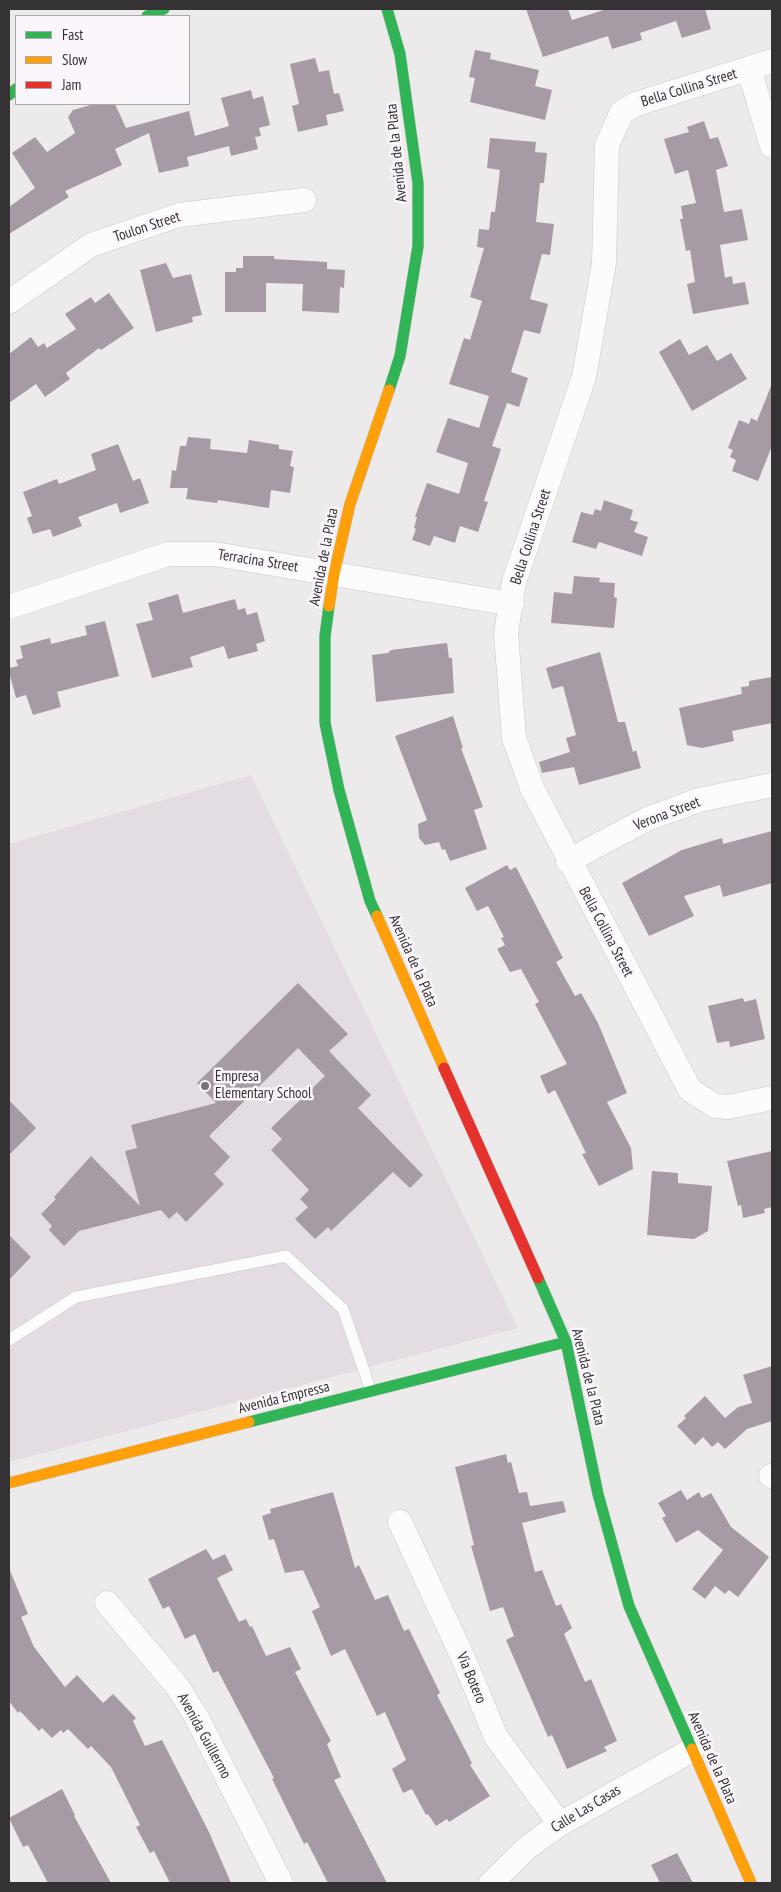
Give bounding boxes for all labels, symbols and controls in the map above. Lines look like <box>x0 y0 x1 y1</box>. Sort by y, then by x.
legend <box>15 15 190 105</box>
text: Fast <box>62 25 83 44</box>
text: Slow <box>62 50 87 69</box>
street label: Bella Collina Street <box>639 65 739 111</box>
text: Jam <box>62 75 81 94</box>
street label: Avenida de la Plata <box>383 103 411 203</box>
street label: Toulon Street <box>111 208 183 246</box>
street label: Bella Collina Street <box>507 487 555 587</box>
street label: Avenida de la Plata <box>306 507 342 607</box>
street label: Terracina Street <box>217 546 299 576</box>
street label: Verona Street <box>631 793 703 835</box>
street label: Bella Collina Street <box>575 884 637 980</box>
street label: Avenida de la Plata <box>385 912 441 1010</box>
place label: Empresa Elementary School <box>215 1068 312 1103</box>
marker: Empresa Elementary School <box>199 1080 211 1092</box>
street label: Avenida de la Plata <box>567 1327 609 1427</box>
street label: Avenida Empressa <box>237 1378 331 1418</box>
street label: Via Botero <box>452 1650 490 1706</box>
street label: Avenida Guillermo <box>173 1690 235 1782</box>
street label: Avenida de la Plata <box>684 1709 740 1807</box>
street label: Calle Las Casas <box>548 1781 624 1837</box>

